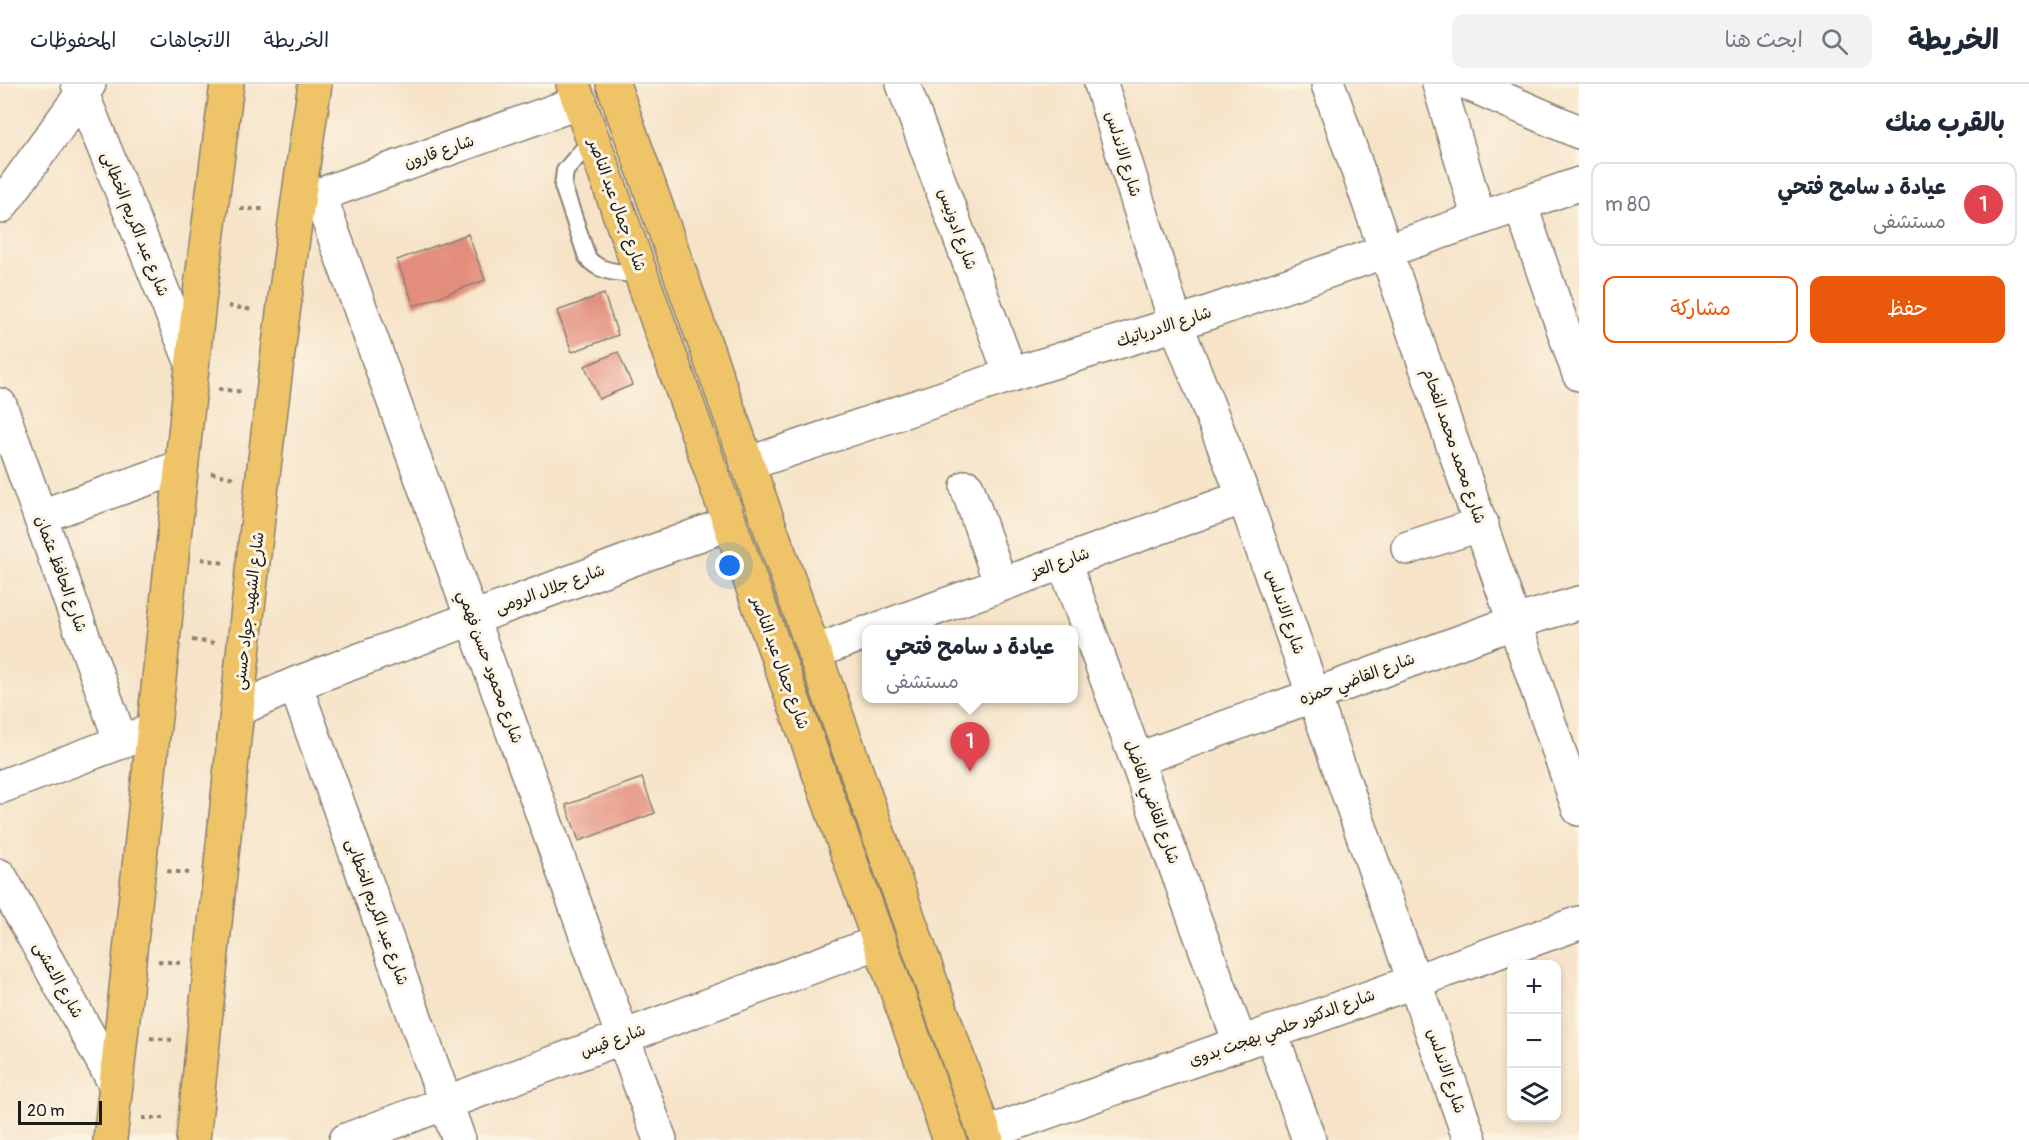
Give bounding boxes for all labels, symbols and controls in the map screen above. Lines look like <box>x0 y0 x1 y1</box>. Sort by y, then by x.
search box <box>1452 14 1872 68</box>
text: الخريطة <box>1908 23 1999 58</box>
icon: search <box>1818 25 1851 58</box>
text: ابحث هنا <box>1725 26 1803 54</box>
text: المحفوظات <box>30 27 116 54</box>
text: الاتجاهات <box>149 27 231 54</box>
text: الخريطة <box>264 27 329 54</box>
text: بالقرب منك <box>1885 107 2005 139</box>
street label: شارع الاندلس <box>1100 109 1145 200</box>
street label: شارع قارون <box>401 131 477 174</box>
street label: شارع جمال عبد الناصر <box>582 134 650 275</box>
street label: شارع عبد الكريم الخطابى <box>95 149 173 300</box>
text: عيادة د سامح فتحي <box>1777 173 1946 201</box>
street label: شارع ادونيس <box>932 186 981 273</box>
text: 80 m <box>1605 192 1651 217</box>
text: 1 <box>1980 192 1987 217</box>
text: مستشفى <box>1873 209 1946 234</box>
button: مشاركة <box>1603 276 1798 343</box>
button: حفظ <box>1810 276 2005 343</box>
street label: شارع الادرياتيك <box>1114 302 1214 353</box>
street label: شارع محمد محمد الفحام <box>1416 366 1490 527</box>
street label: شارع الحافظ عثمان <box>30 513 91 635</box>
street label: شارع الشهيد جواد حسنى <box>229 531 270 691</box>
street label: شارع العز <box>1026 543 1093 585</box>
your location <box>715 551 744 580</box>
street label: شارع جلال الرومى <box>492 560 608 619</box>
street label: شارع الاندلس <box>1260 567 1309 657</box>
street label: شارع محمود حسن فهمي <box>449 588 527 748</box>
street label: شارع جمال عبد الناصر <box>745 592 813 733</box>
popup <box>862 625 1078 703</box>
text: عيادة د سامح فتحي <box>886 633 1054 661</box>
street label: شارع القاضي حمزه <box>1296 649 1419 713</box>
text: مستشفى <box>886 669 959 694</box>
pin: 1 <box>950 722 990 772</box>
street label: شارع القاضي الفاضل <box>1117 737 1184 868</box>
street label: شارع عبد الكريم الخطابى <box>339 836 413 989</box>
street label: شارع الاعشى <box>28 938 87 1022</box>
map controls <box>1507 960 1561 1122</box>
button: + <box>1507 960 1561 1014</box>
street label: شارع الدكتور حلمي بهجت بدوى <box>1186 985 1379 1075</box>
button: − <box>1507 1014 1561 1068</box>
street label: شارع قيس <box>578 1020 649 1063</box>
street label: شارع الاندلس <box>1421 1026 1470 1116</box>
button: layers <box>1507 1068 1561 1122</box>
scale bar <box>18 1098 102 1126</box>
text: 20 m <box>27 1101 65 1121</box>

